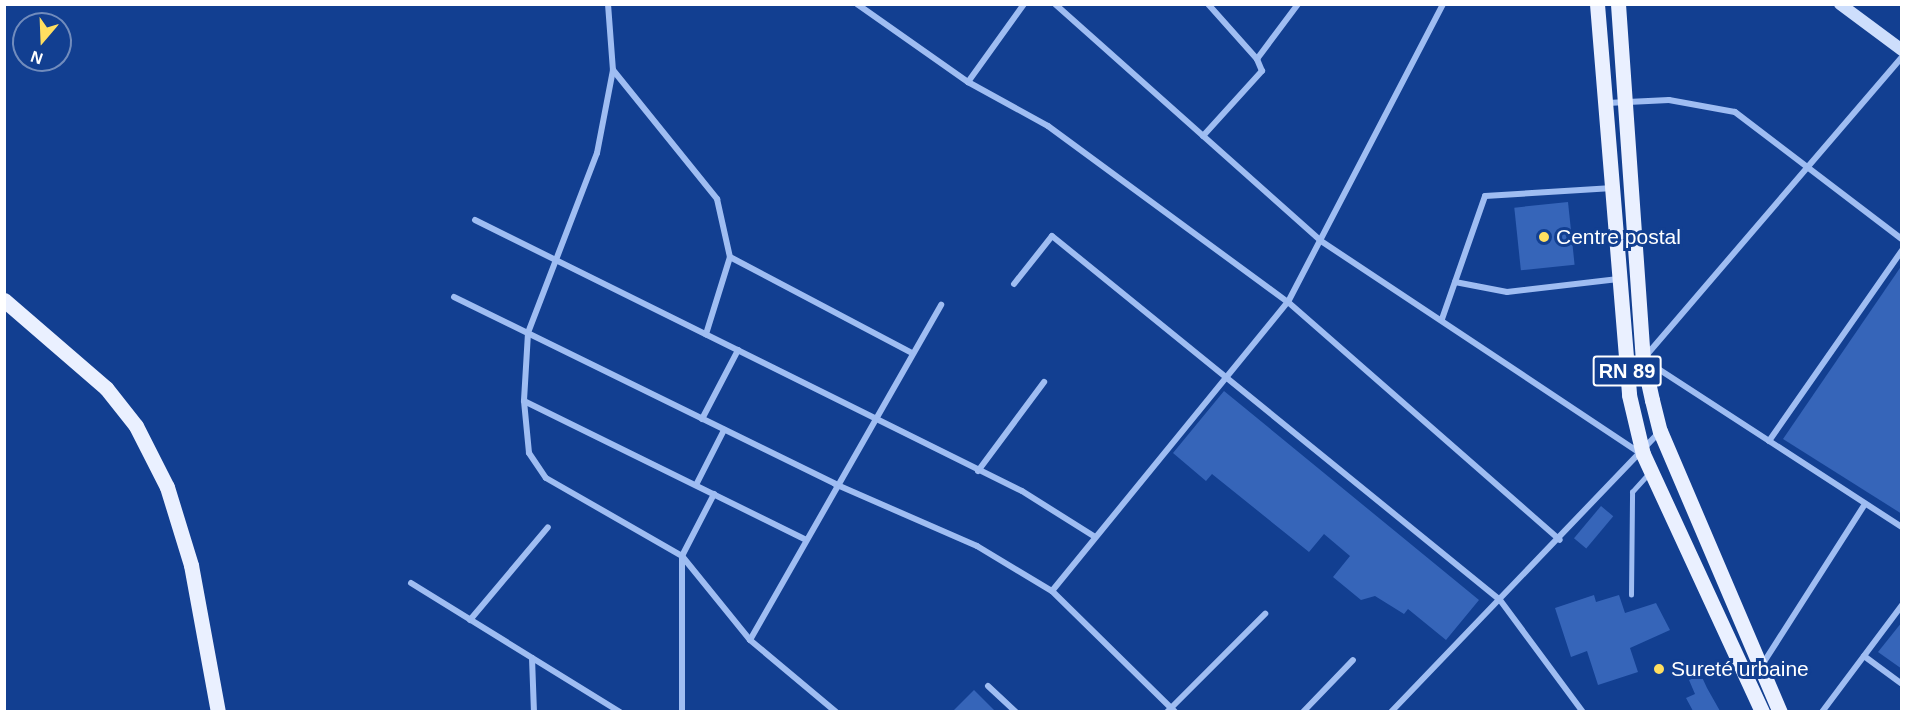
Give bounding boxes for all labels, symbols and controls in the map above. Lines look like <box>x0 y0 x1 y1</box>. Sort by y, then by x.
north arrow <box>12 12 72 72</box>
text: N <box>28 48 45 68</box>
place label: Centre postal <box>1556 224 1681 250</box>
marker: Centre postal <box>1537 230 1551 244</box>
road number: RN 89 <box>1592 354 1662 388</box>
place label: Sureté urbaine <box>1671 656 1809 682</box>
marker: Sureté urbaine <box>1652 662 1666 676</box>

